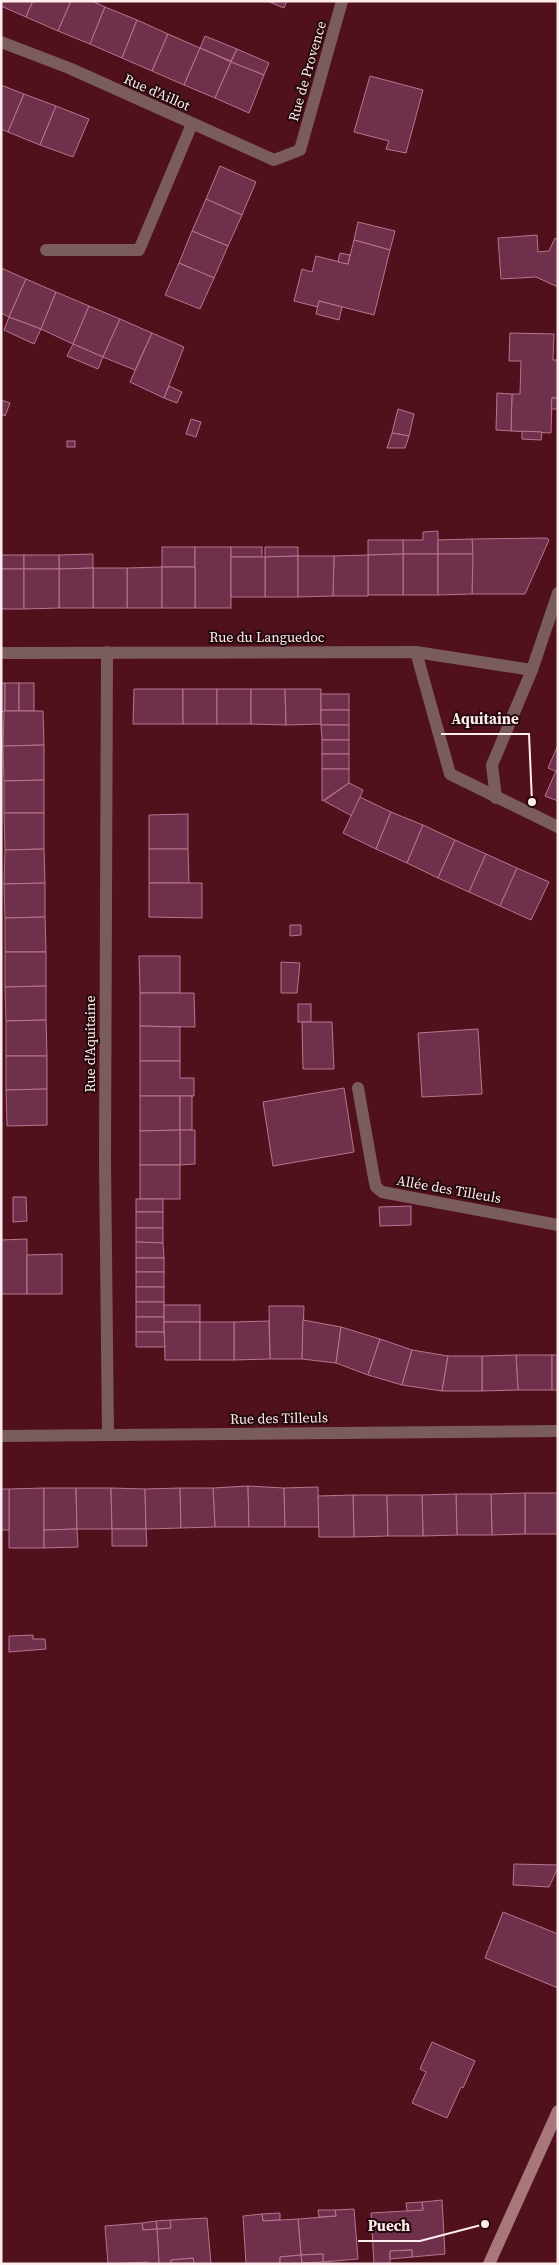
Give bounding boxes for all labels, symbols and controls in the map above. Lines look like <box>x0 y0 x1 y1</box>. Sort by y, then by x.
street label: Rue de Provence <box>283 18 331 124</box>
street label: Rue d'Aillot <box>121 69 194 116</box>
street label: Rue du Languedoc <box>209 627 325 647</box>
callout: Aquitaine <box>441 704 529 734</box>
text: Aquitaine <box>451 708 519 729</box>
street label: Rue d'Aquitaine <box>80 995 100 1093</box>
street label: Allée des Tilleuls <box>395 1170 503 1208</box>
street label: Rue des Tilleuls <box>230 1407 328 1429</box>
callout: Puech <box>358 2211 420 2241</box>
text: Puech <box>368 2215 410 2236</box>

